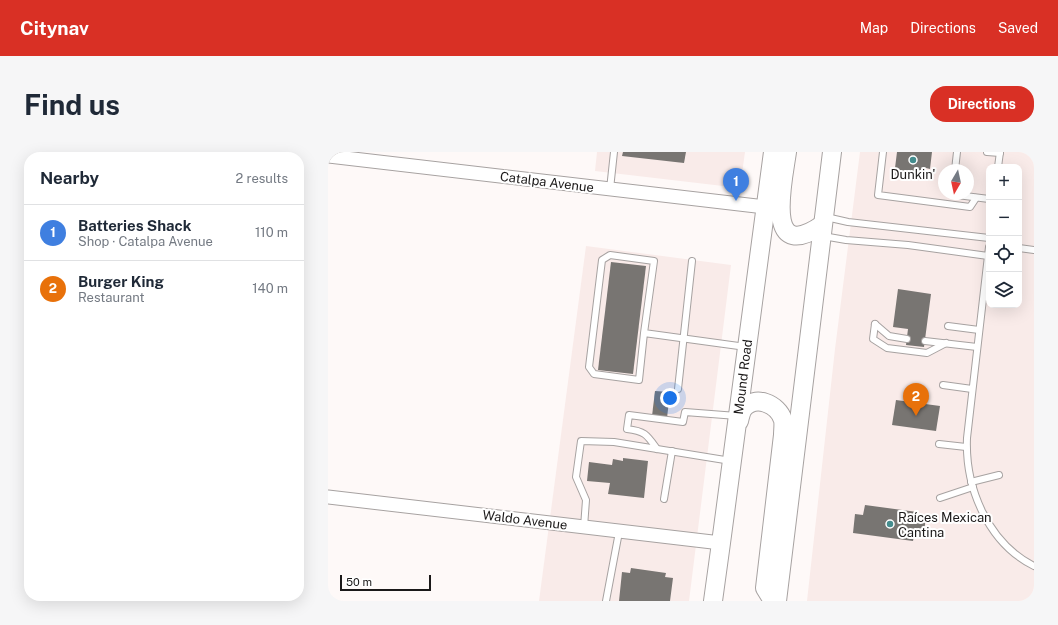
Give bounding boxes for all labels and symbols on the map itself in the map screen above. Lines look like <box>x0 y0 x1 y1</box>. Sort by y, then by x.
marker: Dunkin' <box>908 155 918 165</box>
north arrow <box>938 164 974 200</box>
place label: Dunkin' <box>891 167 935 182</box>
pin: 1 <box>723 168 749 201</box>
street label: Catalpa Avenue <box>499 169 595 195</box>
street label: Mound Road <box>731 339 755 415</box>
pin: 2 <box>903 383 929 416</box>
your location <box>660 388 680 408</box>
street label: Waldo Avenue <box>482 507 568 533</box>
place label: Raíces Mexican Cantina <box>898 510 992 540</box>
marker: Raíces Mexican Cantina <box>885 519 895 529</box>
scale bar <box>340 573 431 592</box>

